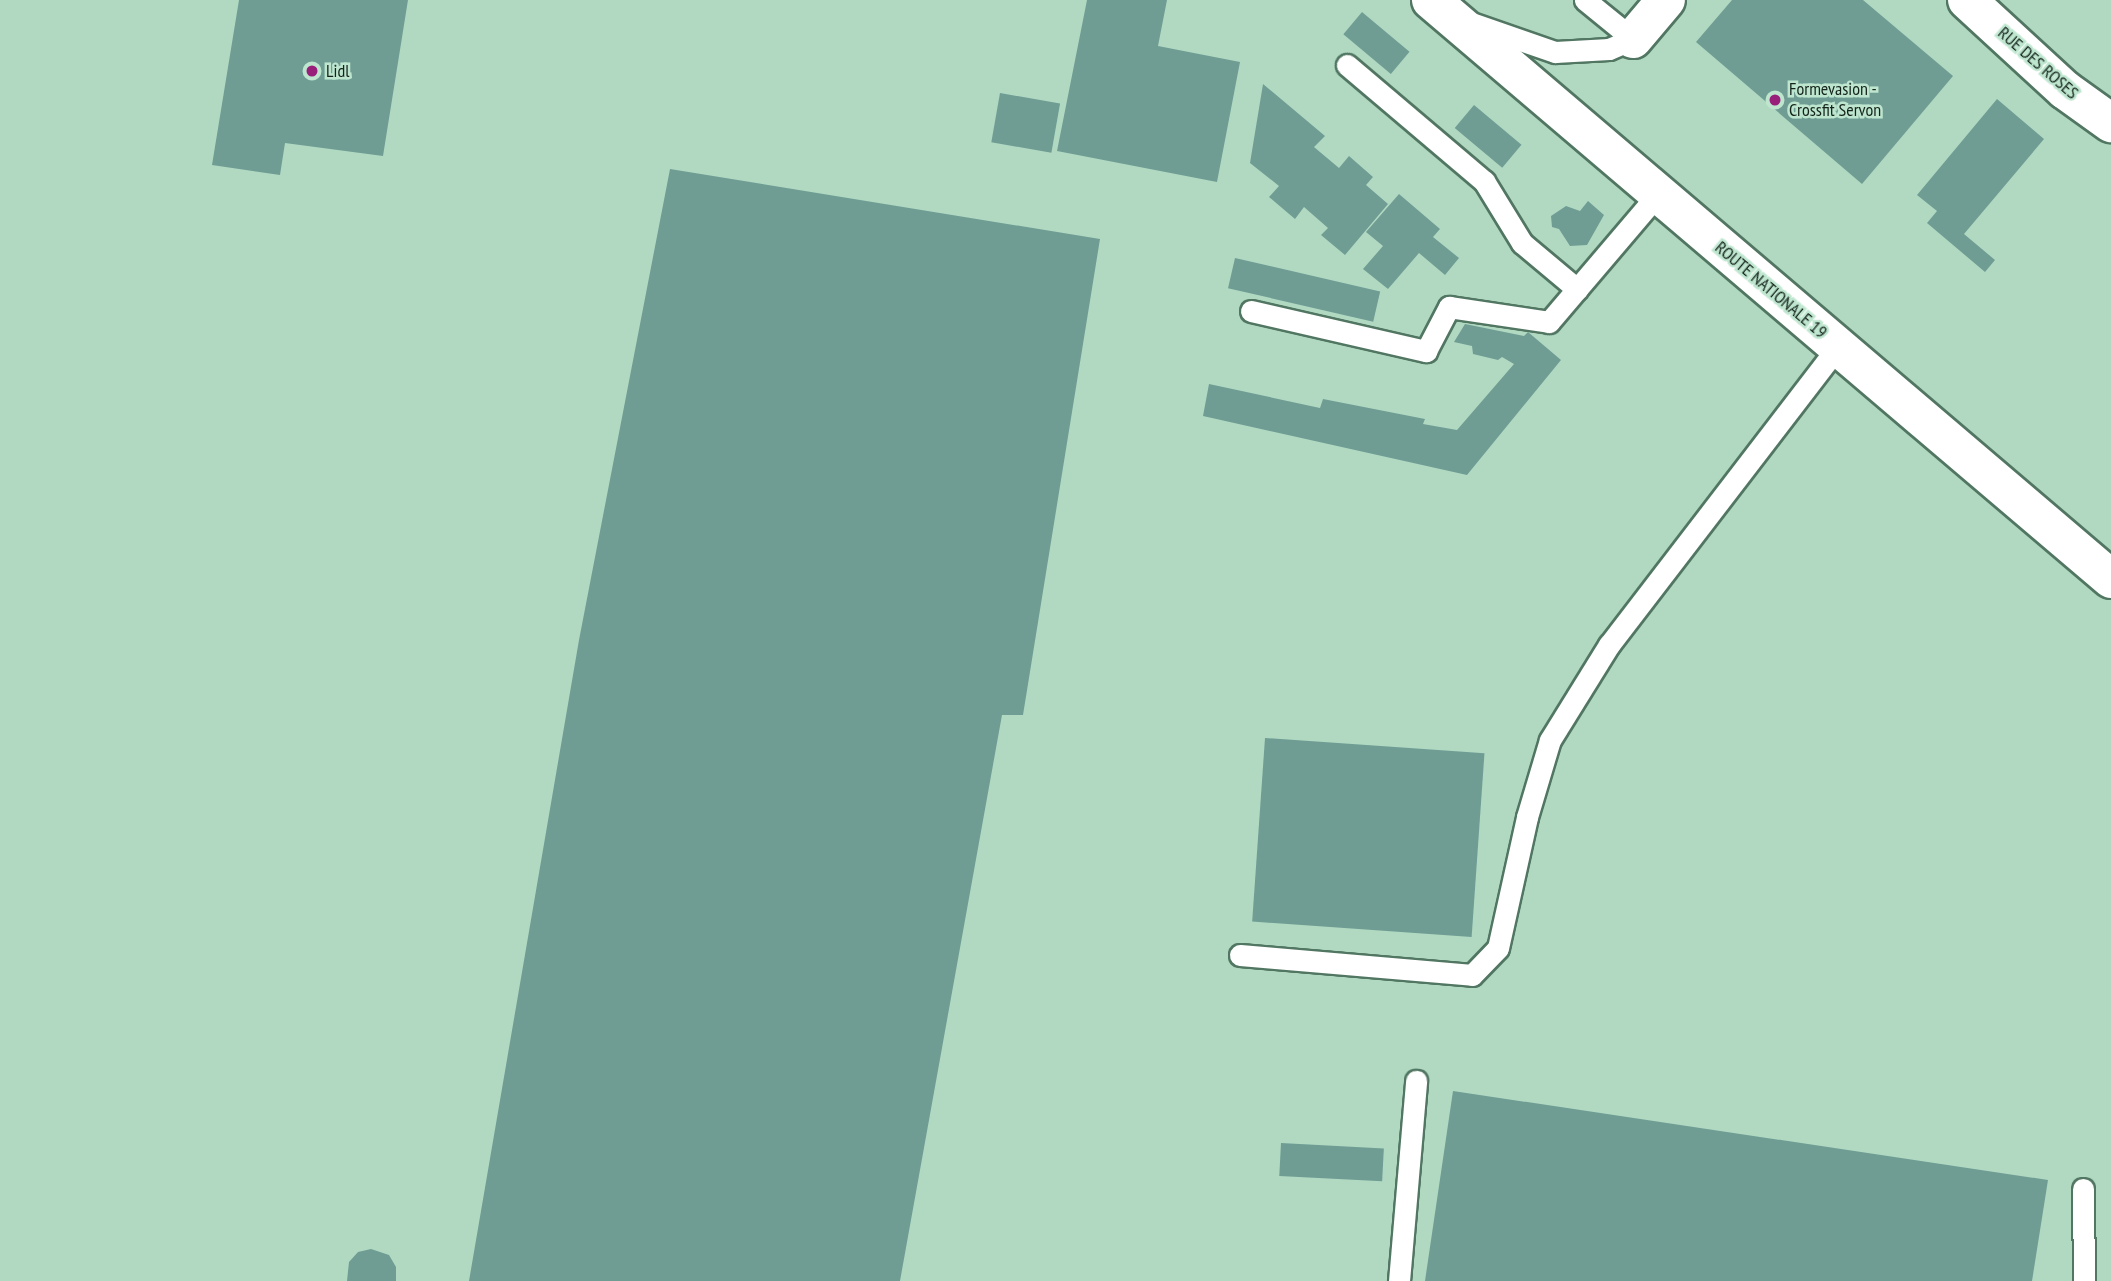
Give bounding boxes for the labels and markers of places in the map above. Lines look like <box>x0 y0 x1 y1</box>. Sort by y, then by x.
place label: Lidl <box>326 60 349 82</box>
marker: Lidl <box>304 63 320 79</box>
place label: Formevasion - Crossfit Servon <box>1789 79 1881 122</box>
marker: Formevasion - Crossfit Servon <box>1767 92 1783 108</box>

